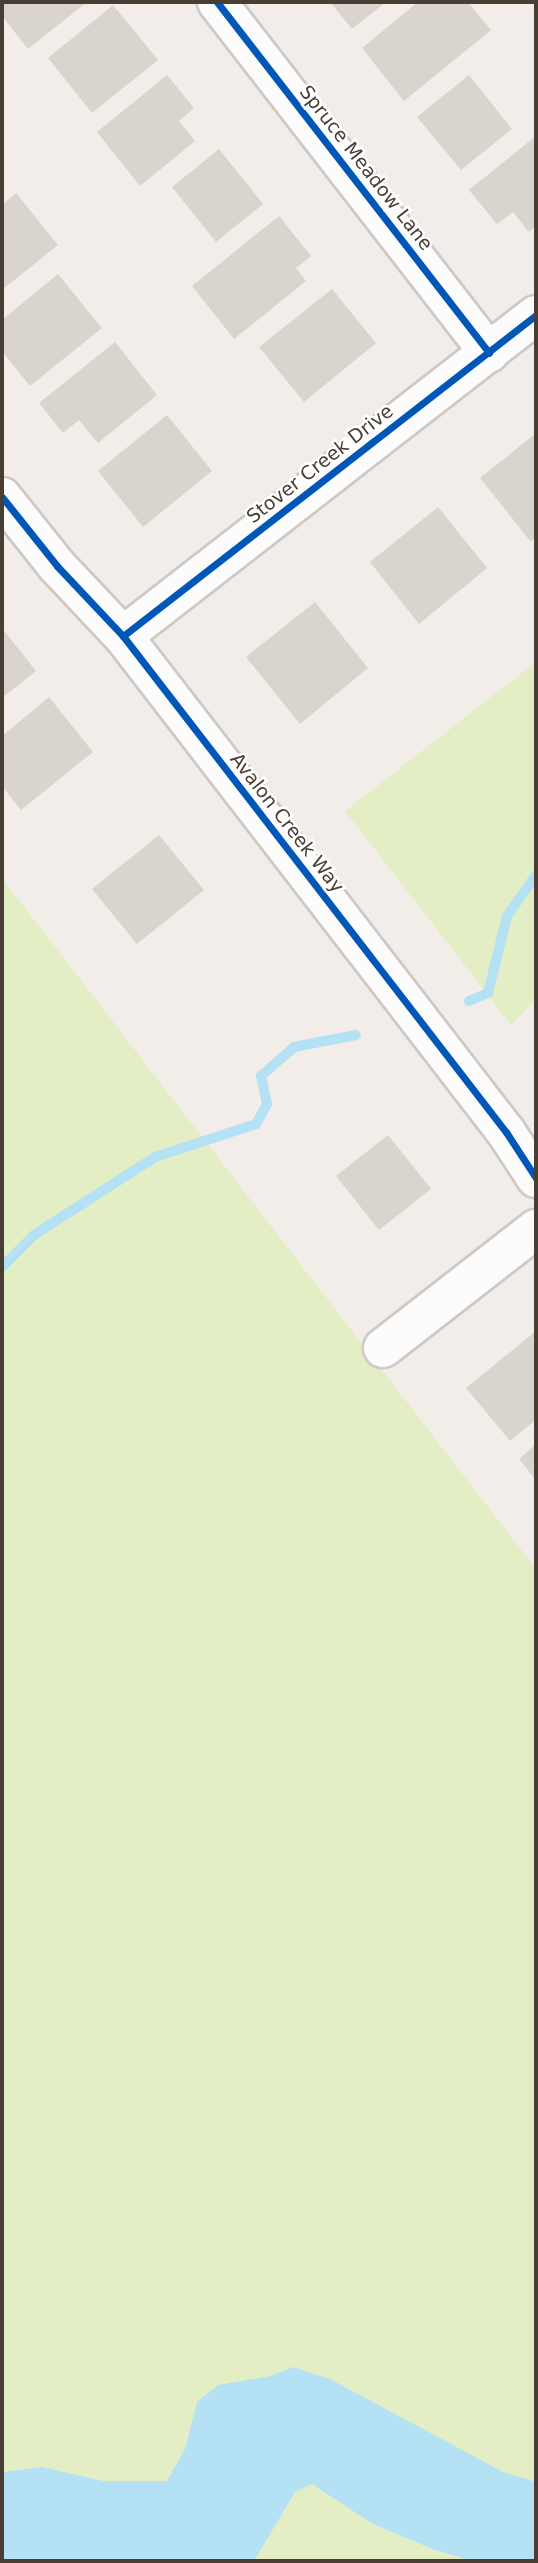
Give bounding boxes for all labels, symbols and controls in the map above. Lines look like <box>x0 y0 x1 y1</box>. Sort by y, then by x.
street label: Spruce Meadow Lane <box>294 81 438 255</box>
street label: Stover Creek Drive <box>242 400 398 528</box>
street label: Avalon Creek Way <box>225 748 349 898</box>

